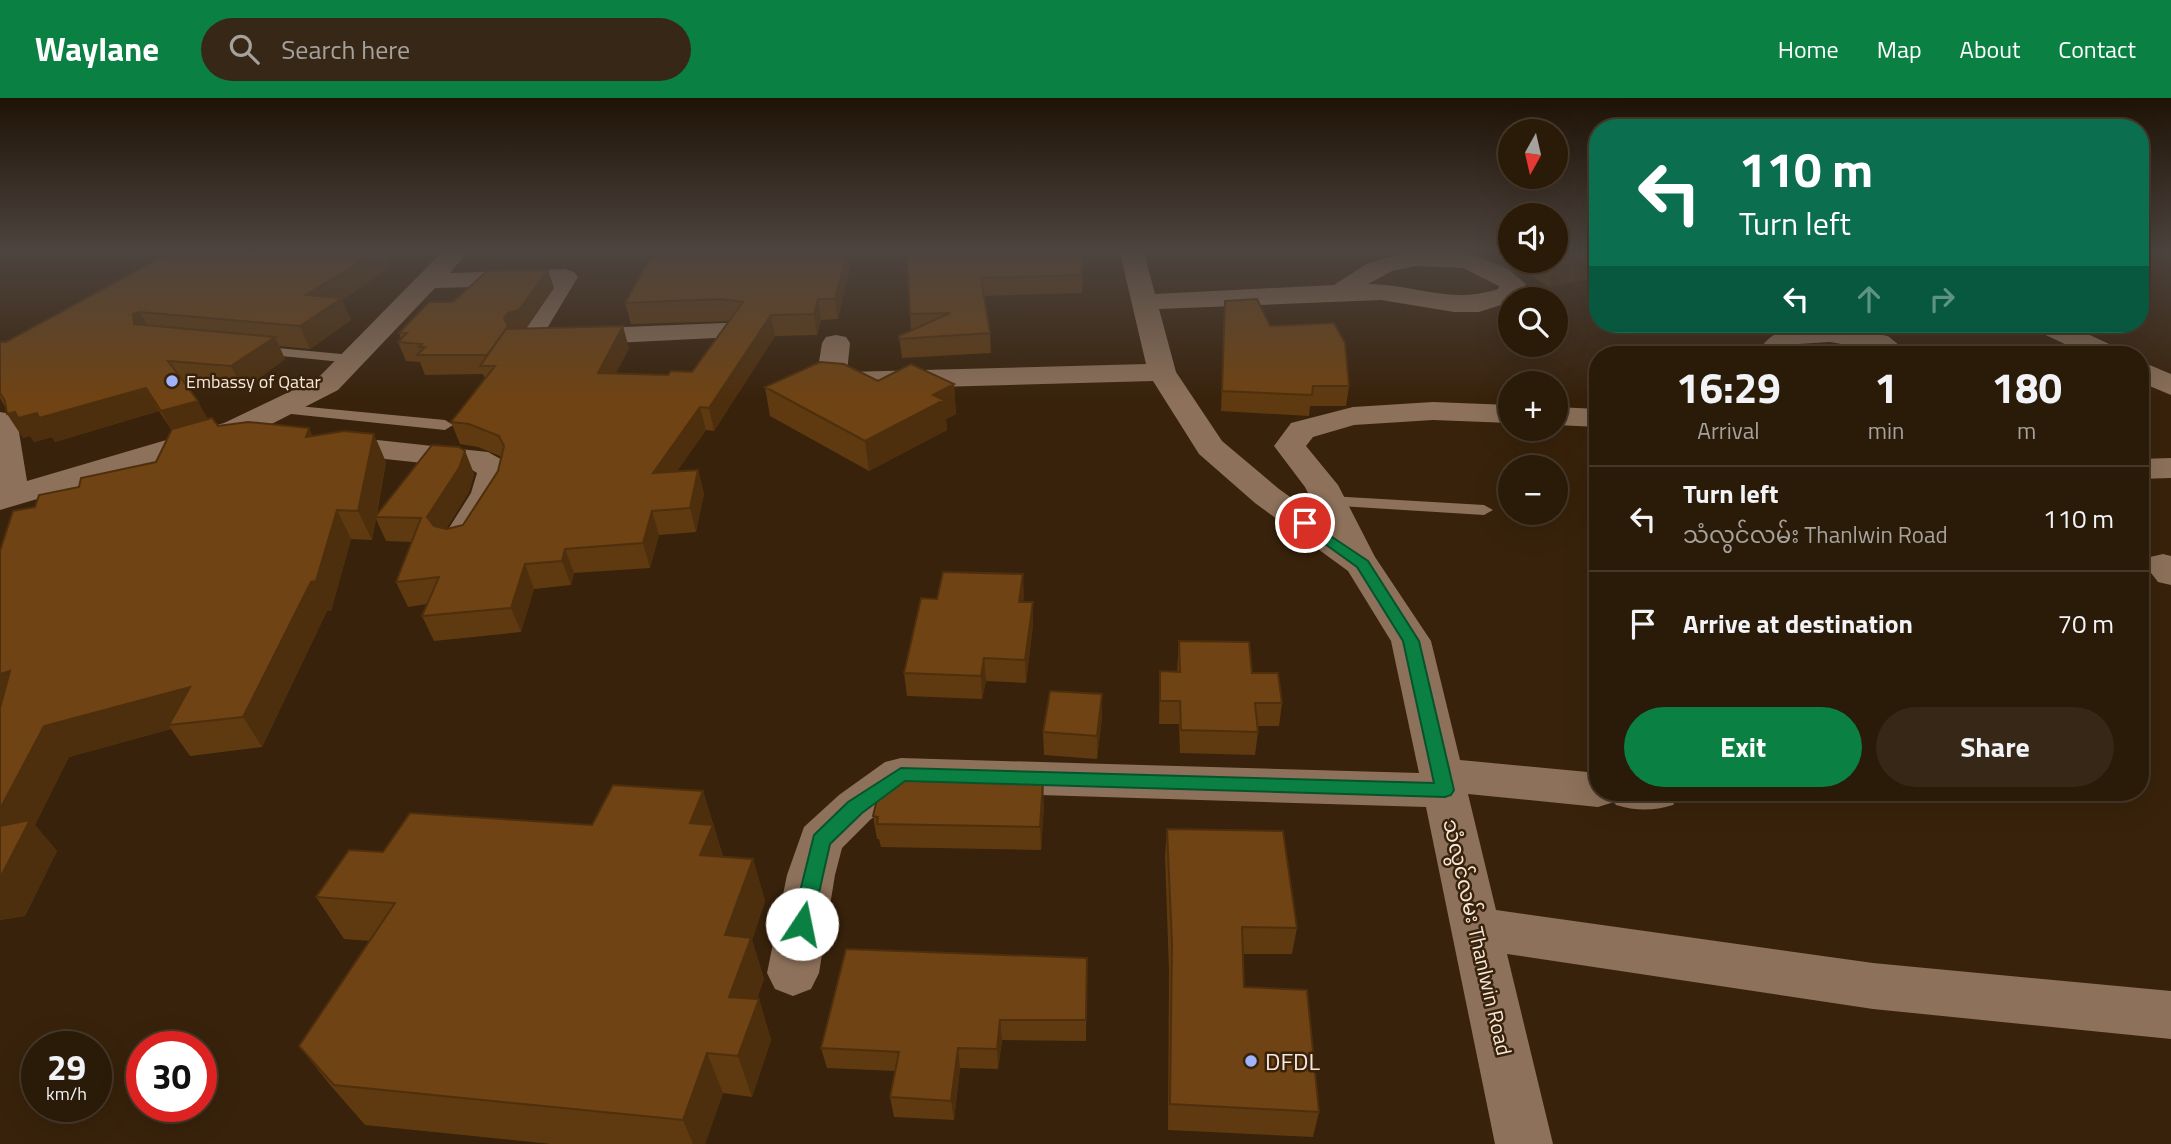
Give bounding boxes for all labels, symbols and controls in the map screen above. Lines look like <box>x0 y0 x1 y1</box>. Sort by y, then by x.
search box <box>201 18 691 81</box>
text: Waylane <box>35 24 159 74</box>
icon: search <box>225 30 263 68</box>
text: Search here <box>281 30 410 69</box>
text: Home <box>1778 31 1839 67</box>
text: Map <box>1877 31 1922 67</box>
text: About <box>1960 31 2020 67</box>
text: Contact <box>2058 31 2136 67</box>
north arrow <box>1498 119 1568 189</box>
map controls <box>1498 119 1568 525</box>
text: 110 m <box>1739 131 1873 206</box>
icon: left <box>1624 147 1715 238</box>
text: Turn left <box>1739 199 1851 247</box>
button: sound <box>1498 203 1568 273</box>
icon: left <box>1777 280 1815 318</box>
icon: ahead <box>1850 280 1888 318</box>
icon: right <box>1923 280 1961 318</box>
button: search <box>1498 287 1568 357</box>
text: 16:29 <box>1676 355 1781 419</box>
text: 1 <box>1874 355 1898 419</box>
text: 180 <box>1991 355 2062 419</box>
place label: Embassy of Qatar <box>186 368 321 395</box>
button: + <box>1498 371 1568 441</box>
marker: Embassy of Qatar <box>164 373 180 389</box>
text: Arrival <box>1697 413 1760 448</box>
text: min <box>1868 413 1904 448</box>
text: m <box>2017 413 2036 448</box>
button: − <box>1498 455 1568 525</box>
text: Turn left <box>1683 474 1778 513</box>
pin <box>1275 493 1335 553</box>
text: 110 m <box>2043 499 2114 538</box>
icon: left <box>1624 500 1662 538</box>
icon: arrive <box>1286 504 1324 542</box>
text: သံလွင်လမ်း Thanlwin Road <box>1683 517 1948 552</box>
text: Arrive at destination <box>1683 604 1913 643</box>
text: 70 m <box>2057 604 2114 643</box>
icon: arrive <box>1624 605 1662 643</box>
button: Exit <box>1624 707 1862 787</box>
button: Share <box>1876 707 2114 787</box>
street label: သံလွင်လမ်း Thanlwin Road <box>1434 816 1521 1059</box>
position arrow <box>765 887 839 961</box>
speed limit sign: 30 <box>126 1031 217 1122</box>
text: 29 <box>47 1040 86 1094</box>
place label: DFDL <box>1265 1043 1321 1079</box>
marker: DFDL <box>1243 1053 1259 1069</box>
text: km/h <box>46 1080 87 1107</box>

